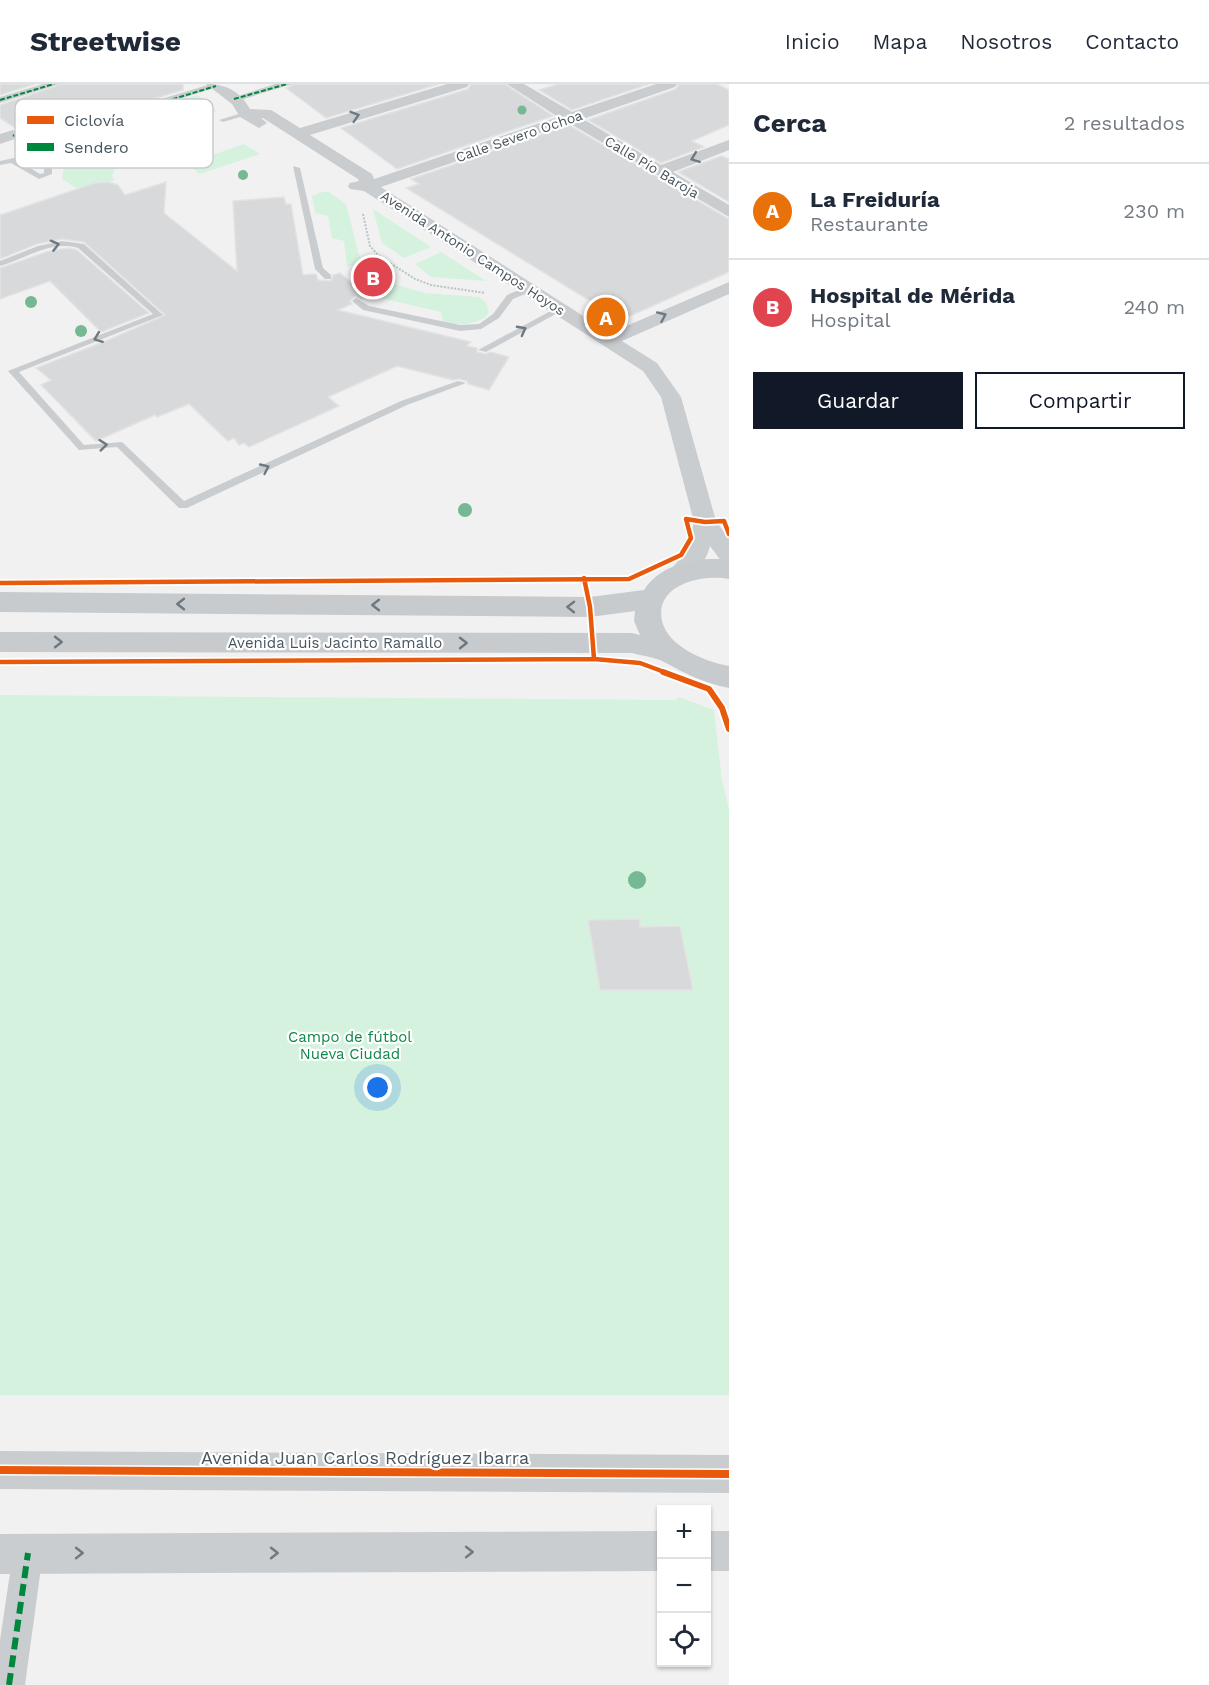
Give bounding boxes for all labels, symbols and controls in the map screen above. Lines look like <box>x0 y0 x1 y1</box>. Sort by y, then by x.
text: Streetwise <box>30 25 181 58</box>
text: Inicio <box>785 29 840 54</box>
text: Mapa <box>873 29 927 54</box>
text: Nosotros <box>960 29 1052 54</box>
text: Contacto <box>1085 29 1179 54</box>
legend <box>15 99 213 168</box>
street label: Calle Severo Ochoa <box>453 107 585 165</box>
text: Cerca <box>753 108 827 138</box>
text: Ciclovía <box>64 111 124 130</box>
one-way arrow <box>349 111 360 123</box>
text: 2 resultados <box>1064 111 1185 135</box>
street label: Calle Pío Baroja <box>602 133 702 201</box>
text: Sendero <box>64 138 129 157</box>
one-way arrow <box>690 151 700 164</box>
street label: Avenida Antonio Campos Hoyos <box>378 187 568 319</box>
text: La Freiduría <box>810 187 940 212</box>
text: A <box>766 199 779 223</box>
text: 230 m <box>1123 199 1185 223</box>
text: Restaurante <box>810 212 928 236</box>
one-way arrow <box>50 240 60 253</box>
pin: B <box>354 254 392 300</box>
text: Hospital de Mérida <box>810 283 1015 308</box>
pin: A <box>586 294 626 340</box>
text: B <box>766 295 779 319</box>
text: 240 m <box>1123 295 1185 319</box>
text: Hospital <box>810 308 891 332</box>
one-way arrow <box>656 311 667 323</box>
one-way arrow <box>516 325 527 337</box>
one-way arrow <box>94 331 105 343</box>
button: Guardar <box>753 372 963 429</box>
button: Compartir <box>975 372 1185 429</box>
one-way arrow <box>99 440 108 452</box>
one-way arrow <box>258 463 269 475</box>
one-way arrow <box>177 598 186 610</box>
one-way arrow <box>372 599 381 612</box>
one-way arrow <box>567 601 576 613</box>
street label: Avenida Luis Jacinto Ramallo <box>228 634 442 652</box>
one-way arrow <box>54 636 63 648</box>
one-way arrow <box>459 637 468 649</box>
park label: Campo de fútbol Nueva Ciudad <box>288 1028 412 1063</box>
your location <box>363 1073 392 1102</box>
street label: Avenida Juan Carlos Rodríguez Ibarra <box>201 1447 529 1468</box>
map controls <box>657 1505 711 1667</box>
button: + <box>657 1505 711 1559</box>
one-way arrow <box>270 1546 279 1559</box>
one-way arrow <box>465 1546 474 1558</box>
one-way arrow <box>75 1547 84 1559</box>
button: − <box>657 1559 711 1613</box>
button: locate <box>657 1613 711 1667</box>

